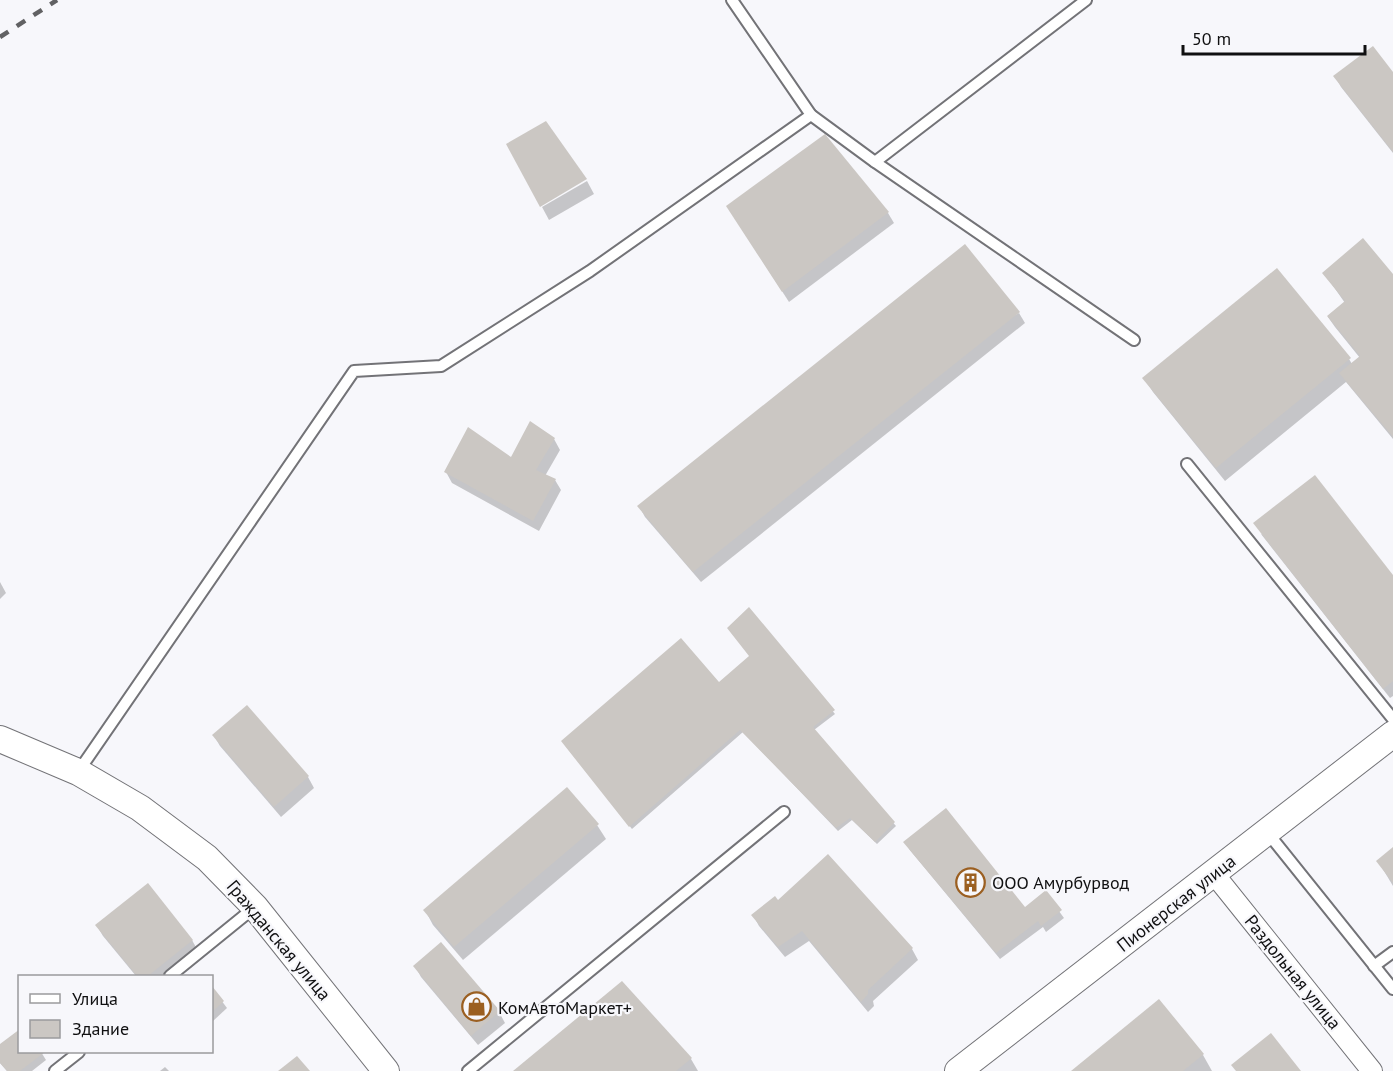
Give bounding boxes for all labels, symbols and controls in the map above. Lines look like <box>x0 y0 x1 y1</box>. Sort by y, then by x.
scale bar <box>1183 18 1364 56</box>
text: 50 m <box>1192 27 1231 50</box>
street label: Пионерская улица <box>1112 849 1240 957</box>
building icon: ООО Амурбурвод <box>955 866 987 898</box>
place label: ООО Амурбурвод <box>992 871 1130 894</box>
street label: Гражданская улица <box>222 875 336 1005</box>
street label: Раздольная улица <box>1240 910 1346 1034</box>
legend <box>18 975 213 1053</box>
text: Улица <box>72 987 118 1010</box>
shop icon: КомАвтоМаркет+ <box>461 991 493 1023</box>
place label: КомАвтоМаркет+ <box>498 996 632 1019</box>
text: Здание <box>72 1017 129 1040</box>

